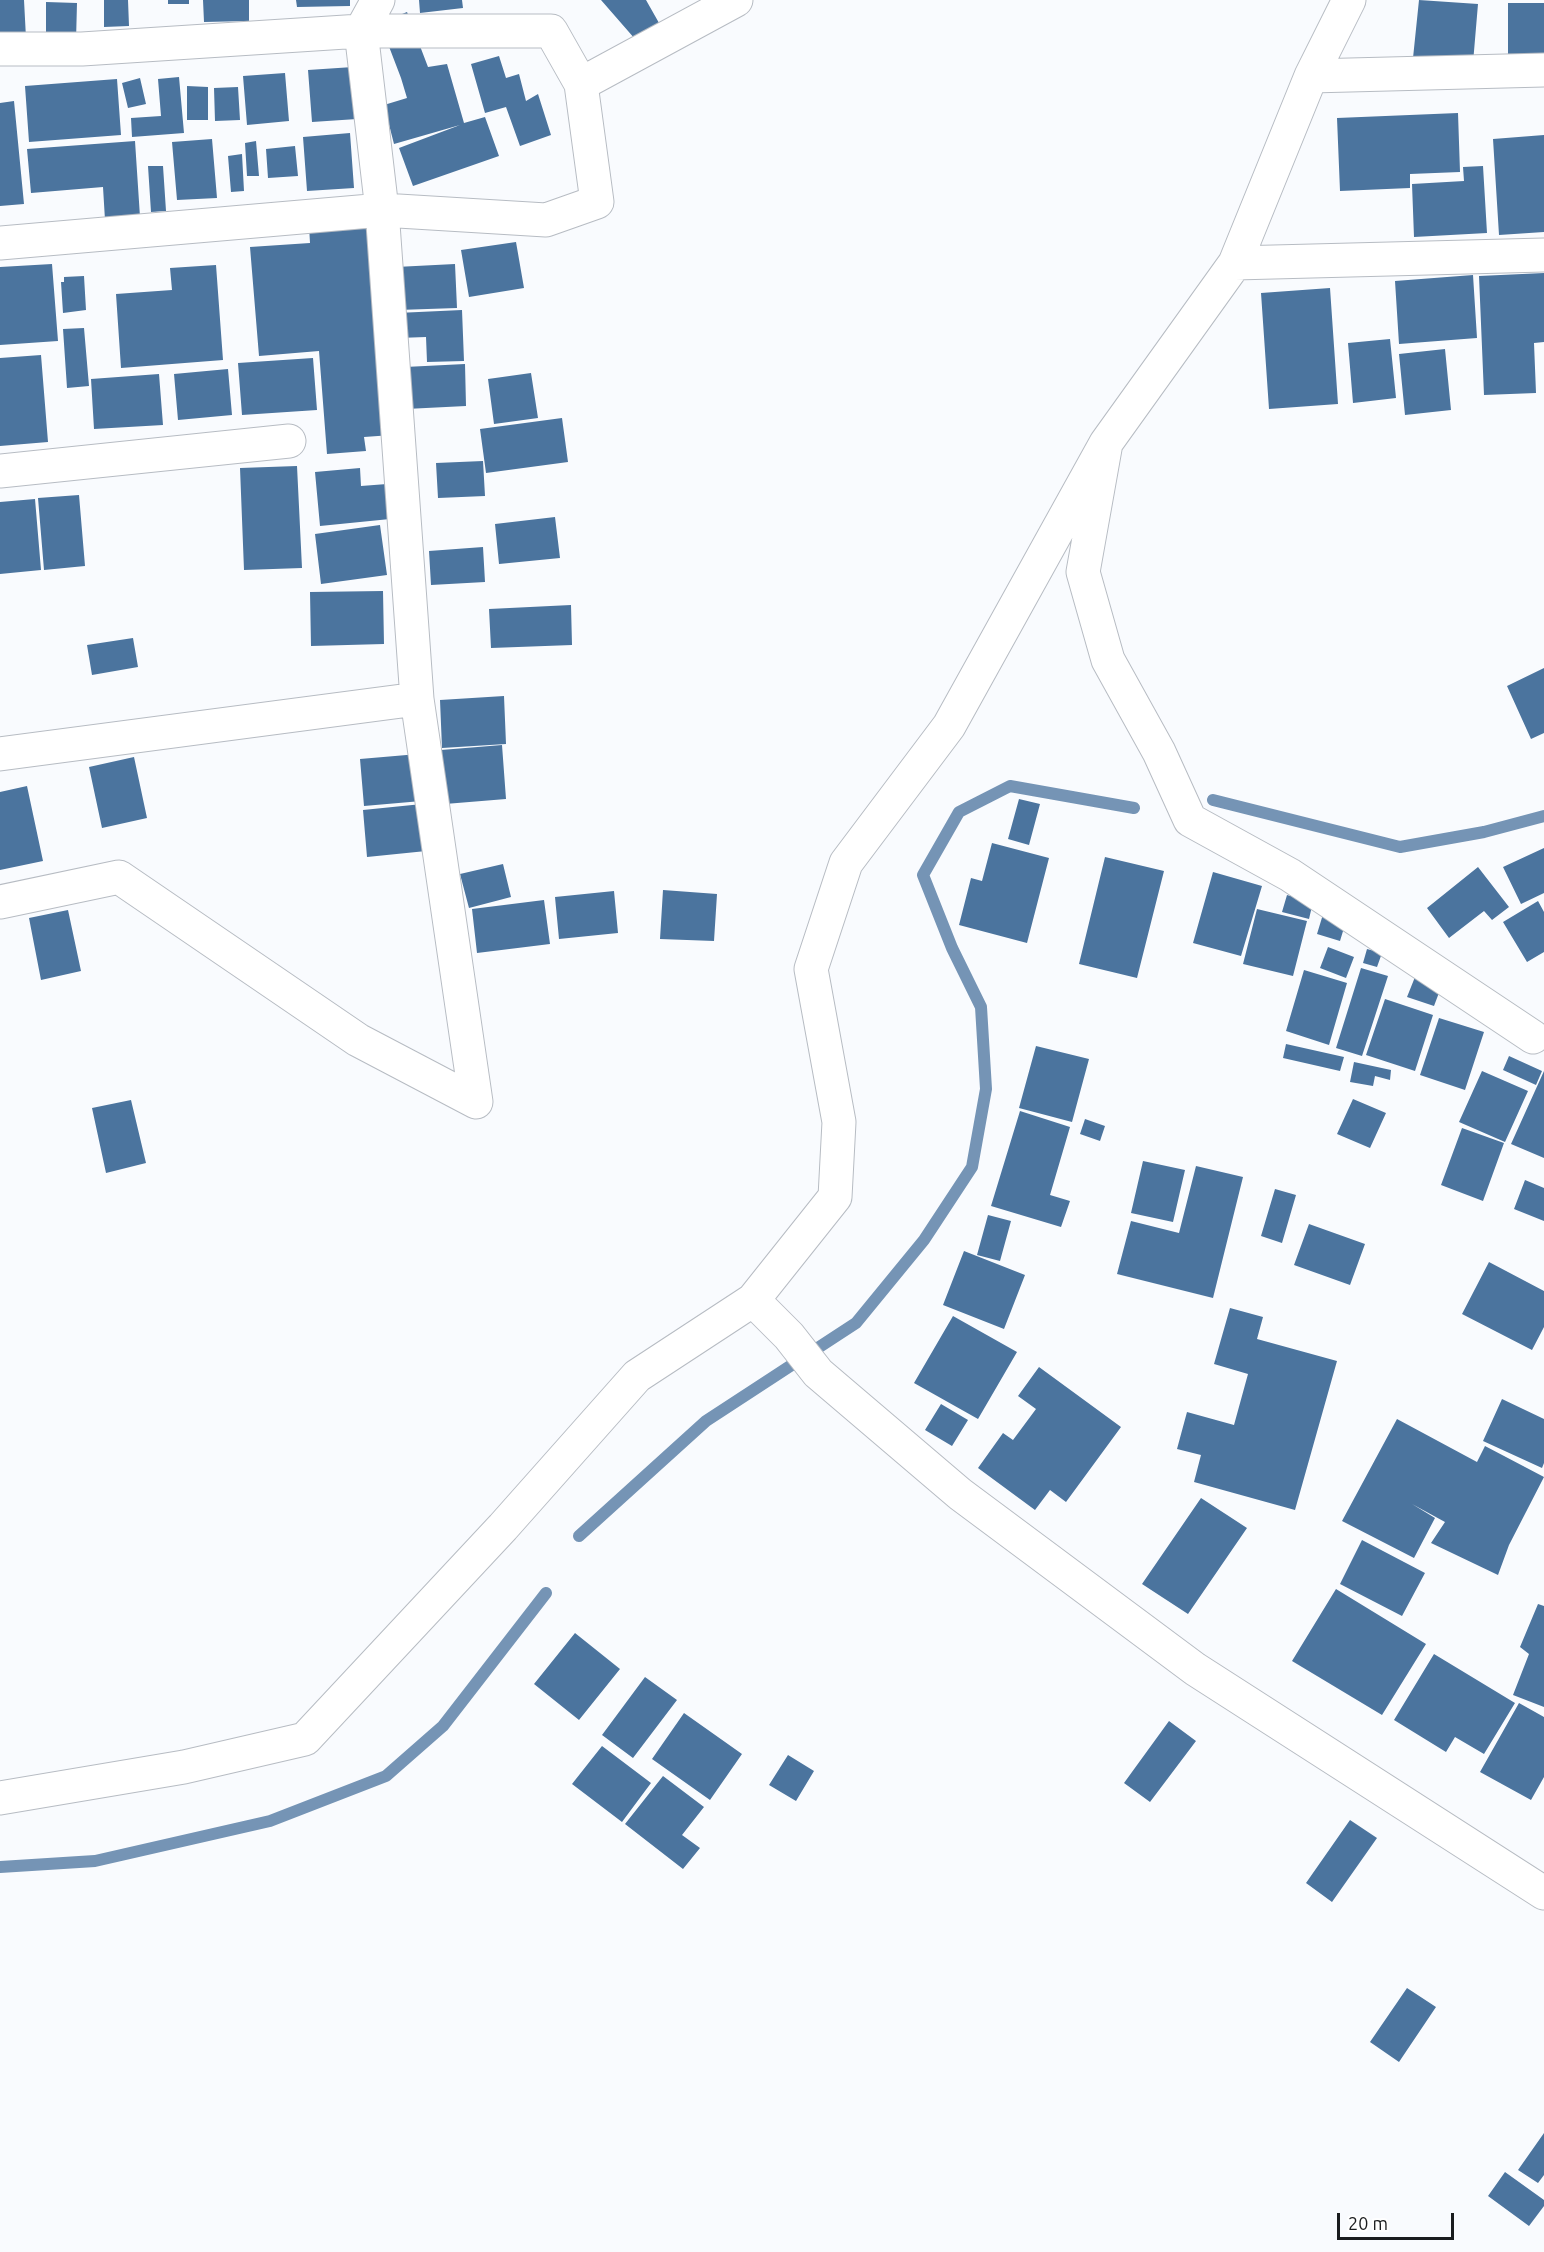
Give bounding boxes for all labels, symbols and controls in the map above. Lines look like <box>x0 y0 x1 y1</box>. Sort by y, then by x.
scale bar <box>1340 2201 1457 2239</box>
text: 20 m <box>1348 2213 1388 2233</box>

